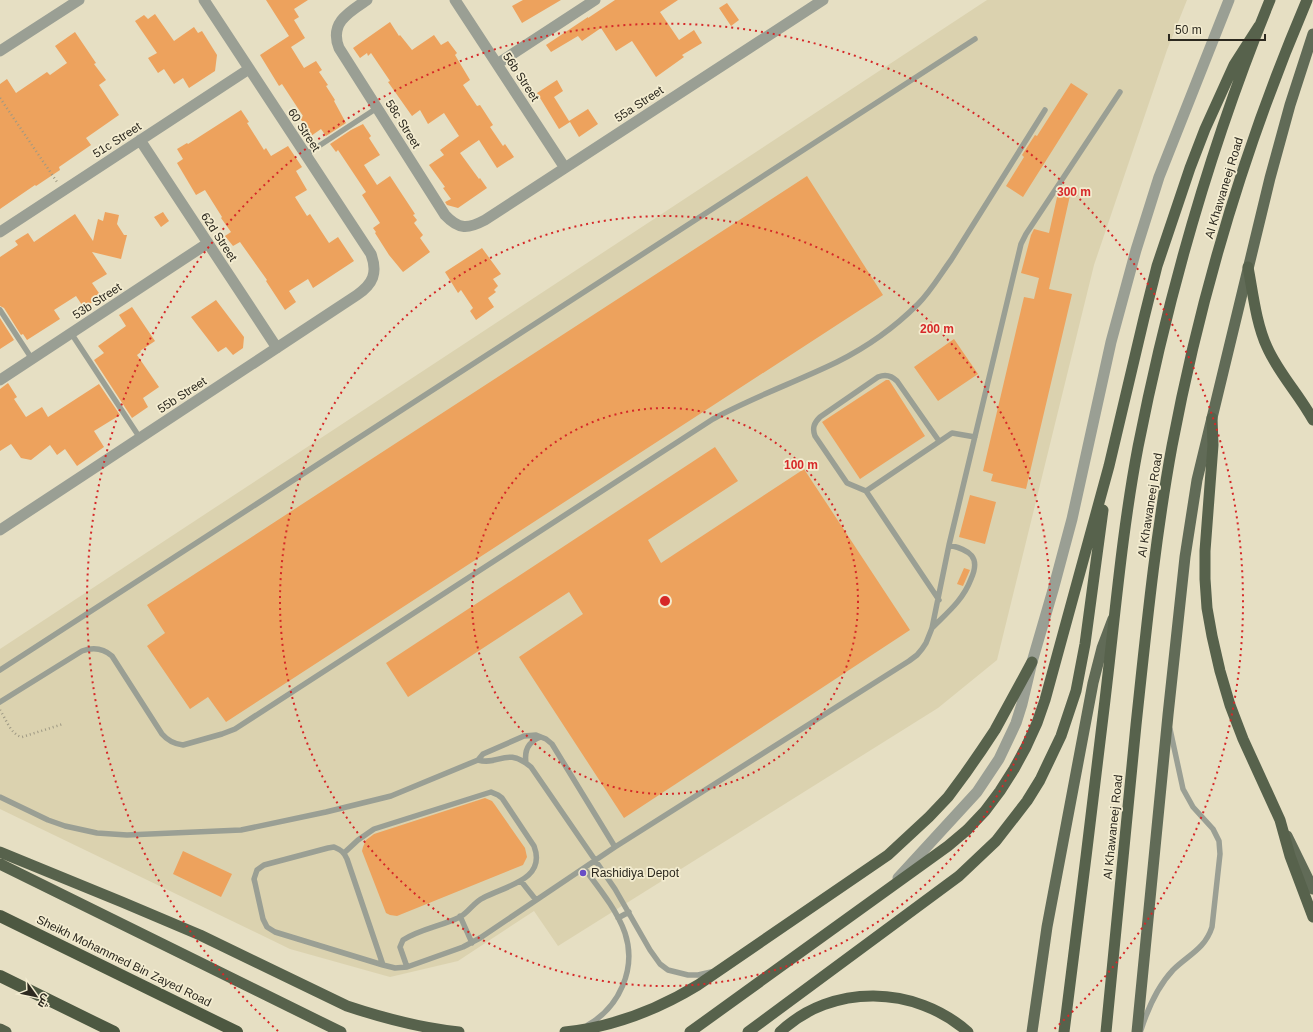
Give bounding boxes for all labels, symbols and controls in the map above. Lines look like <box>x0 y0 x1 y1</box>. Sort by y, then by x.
scale bar <box>1169 16 1265 42</box>
text: 50 m <box>1175 23 1202 37</box>
street label: 56b Street <box>500 50 542 105</box>
street label: 55a Street <box>612 83 667 125</box>
street label: 58c Street <box>383 97 424 151</box>
street label: 60 Street <box>285 106 323 155</box>
street label: 51c Street <box>90 119 144 161</box>
street label: Al Khawaneej Road <box>1202 136 1246 240</box>
text: 300 m <box>1057 185 1091 199</box>
street label: 62d Street <box>198 210 240 265</box>
street label: 53b Street <box>70 280 125 322</box>
text: 200 m <box>920 322 954 336</box>
street label: 55b Street <box>155 374 210 416</box>
street label: Al Khawaneej Road <box>1135 452 1165 558</box>
text: 100 m <box>784 458 818 472</box>
centre of rings <box>658 594 672 608</box>
street label: Al Khawaneej Road <box>1101 774 1125 880</box>
place label: Rashidiya Depot <box>591 866 680 880</box>
marker: Rashidiya Depot <box>578 868 588 878</box>
street label: Sheikh Mohammed Bin Zayed Road <box>34 912 214 1010</box>
north arrow <box>16 976 56 1016</box>
text: ش <box>35 992 53 1011</box>

